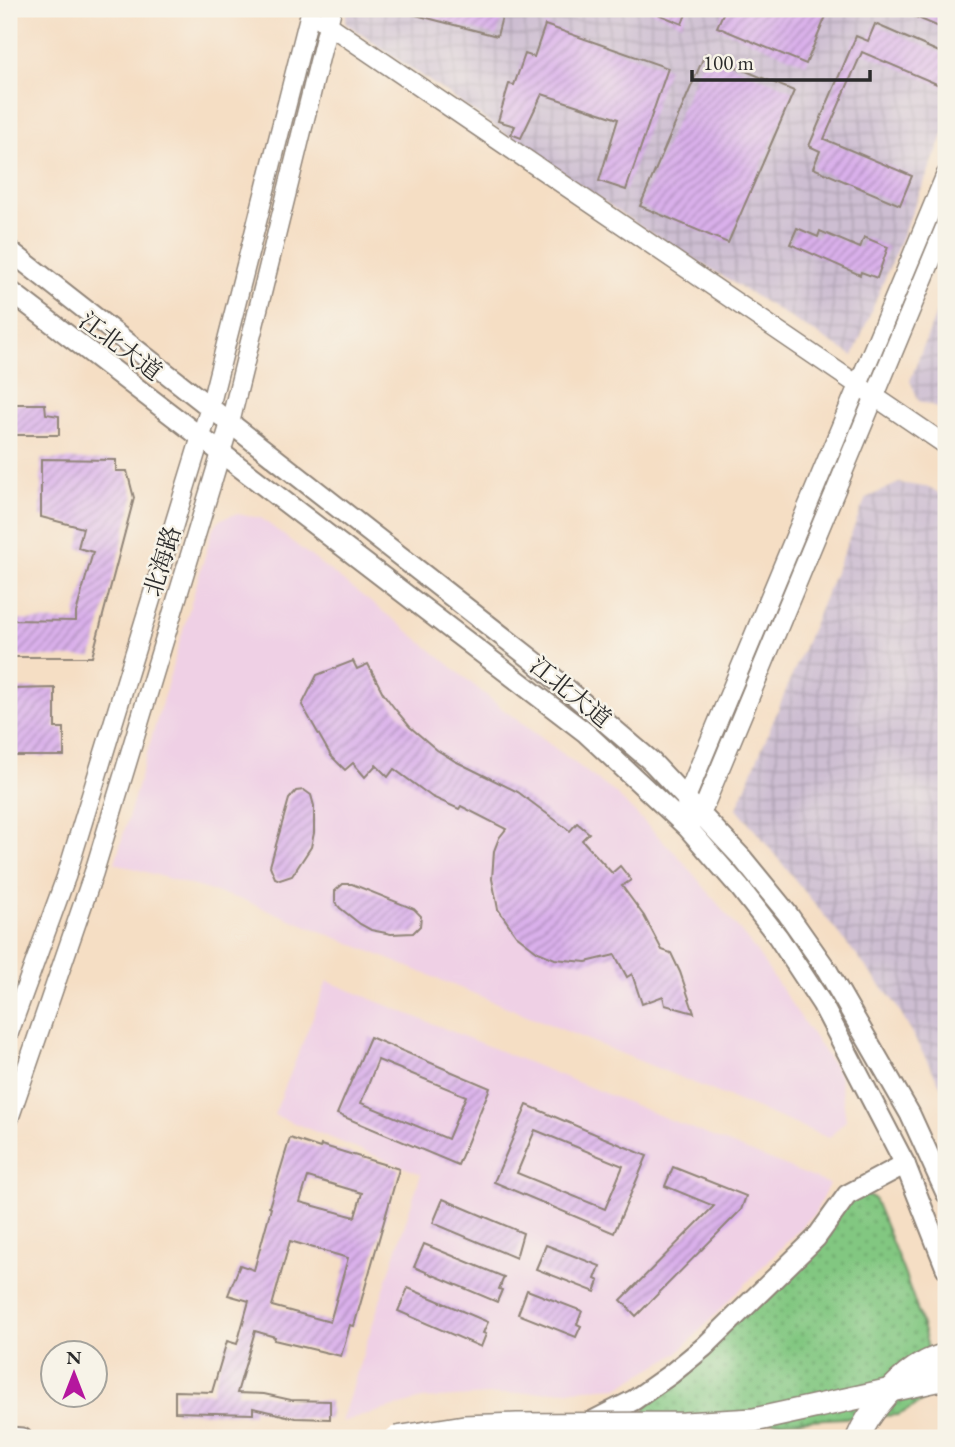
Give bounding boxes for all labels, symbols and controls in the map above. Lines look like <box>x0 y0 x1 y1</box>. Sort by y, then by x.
scale bar <box>692 38 871 82</box>
text: 100 m <box>703 49 754 76</box>
street label: 江北大道 <box>73 305 169 387</box>
street label: 北海路 <box>137 522 187 600</box>
street label: 江北大道 <box>524 650 618 734</box>
north arrow <box>38 1338 108 1408</box>
text: N <box>66 1345 82 1370</box>

